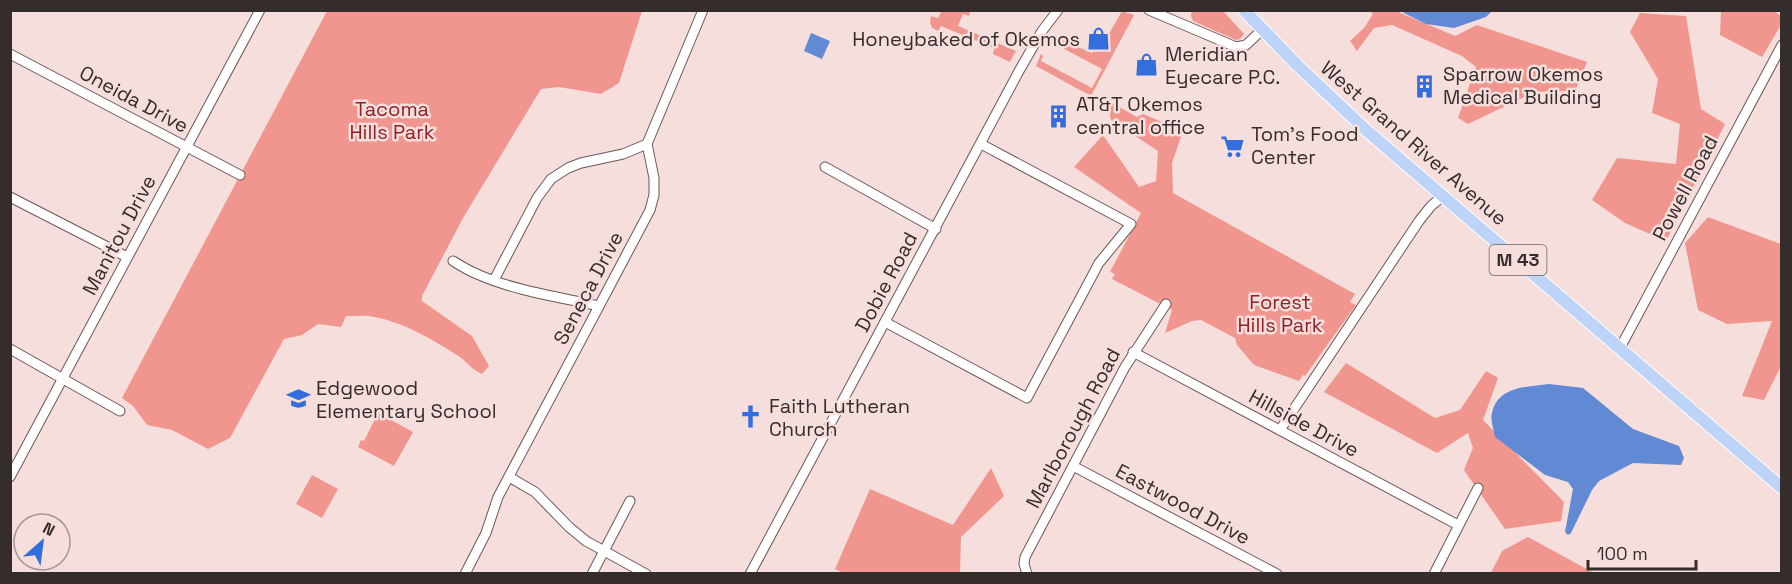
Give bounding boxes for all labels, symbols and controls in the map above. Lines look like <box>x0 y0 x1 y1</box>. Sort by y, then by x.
place label: Honeybaked of Okemos <box>852 26 1080 52</box>
shop icon: Honeybaked of Okemos <box>1085 26 1111 52</box>
place label: Meridian Eyecare P.C. <box>1165 41 1280 90</box>
shop icon: Meridian Eyecare P.C. <box>1134 52 1160 78</box>
street label: West Grand River Avenue <box>1315 55 1513 231</box>
street label: Oneida Drive <box>75 59 193 139</box>
place label: Sparrow Okemos Medical Building <box>1443 61 1603 110</box>
building icon: Sparrow Okemos Medical Building <box>1412 73 1438 99</box>
place label: AT&T Okemos central office <box>1076 91 1205 140</box>
park label: Tacoma Hills Park <box>349 96 435 145</box>
building icon: AT&T Okemos central office <box>1045 103 1071 129</box>
place label: Tom's Food Center <box>1251 121 1359 170</box>
street label: Powell Road <box>1646 131 1724 245</box>
supermarket icon: Tom's Food Center <box>1220 133 1246 159</box>
street label: Manitou Drive <box>76 170 162 300</box>
street label: Seneca Drive <box>547 227 629 349</box>
street label: Dobie Road <box>849 228 923 336</box>
road number: M 43 <box>1490 245 1546 275</box>
park label: Forest Hills Park <box>1237 289 1323 338</box>
street label: Marlborough Road <box>1020 343 1126 513</box>
place label: Edgewood Elementary School <box>316 375 497 424</box>
street label: Hillside Drive <box>1244 383 1364 463</box>
school or university icon: Edgewood Elementary School <box>285 386 311 412</box>
place label: Faith Lutheran Church <box>769 393 910 442</box>
church icon: Faith Lutheran Church <box>738 404 764 430</box>
street label: Eastwood Drive <box>1111 458 1255 550</box>
north arrow <box>12 512 72 572</box>
text: N <box>39 517 58 541</box>
scale bar <box>1588 533 1696 571</box>
text: 100 m <box>1597 542 1648 565</box>

